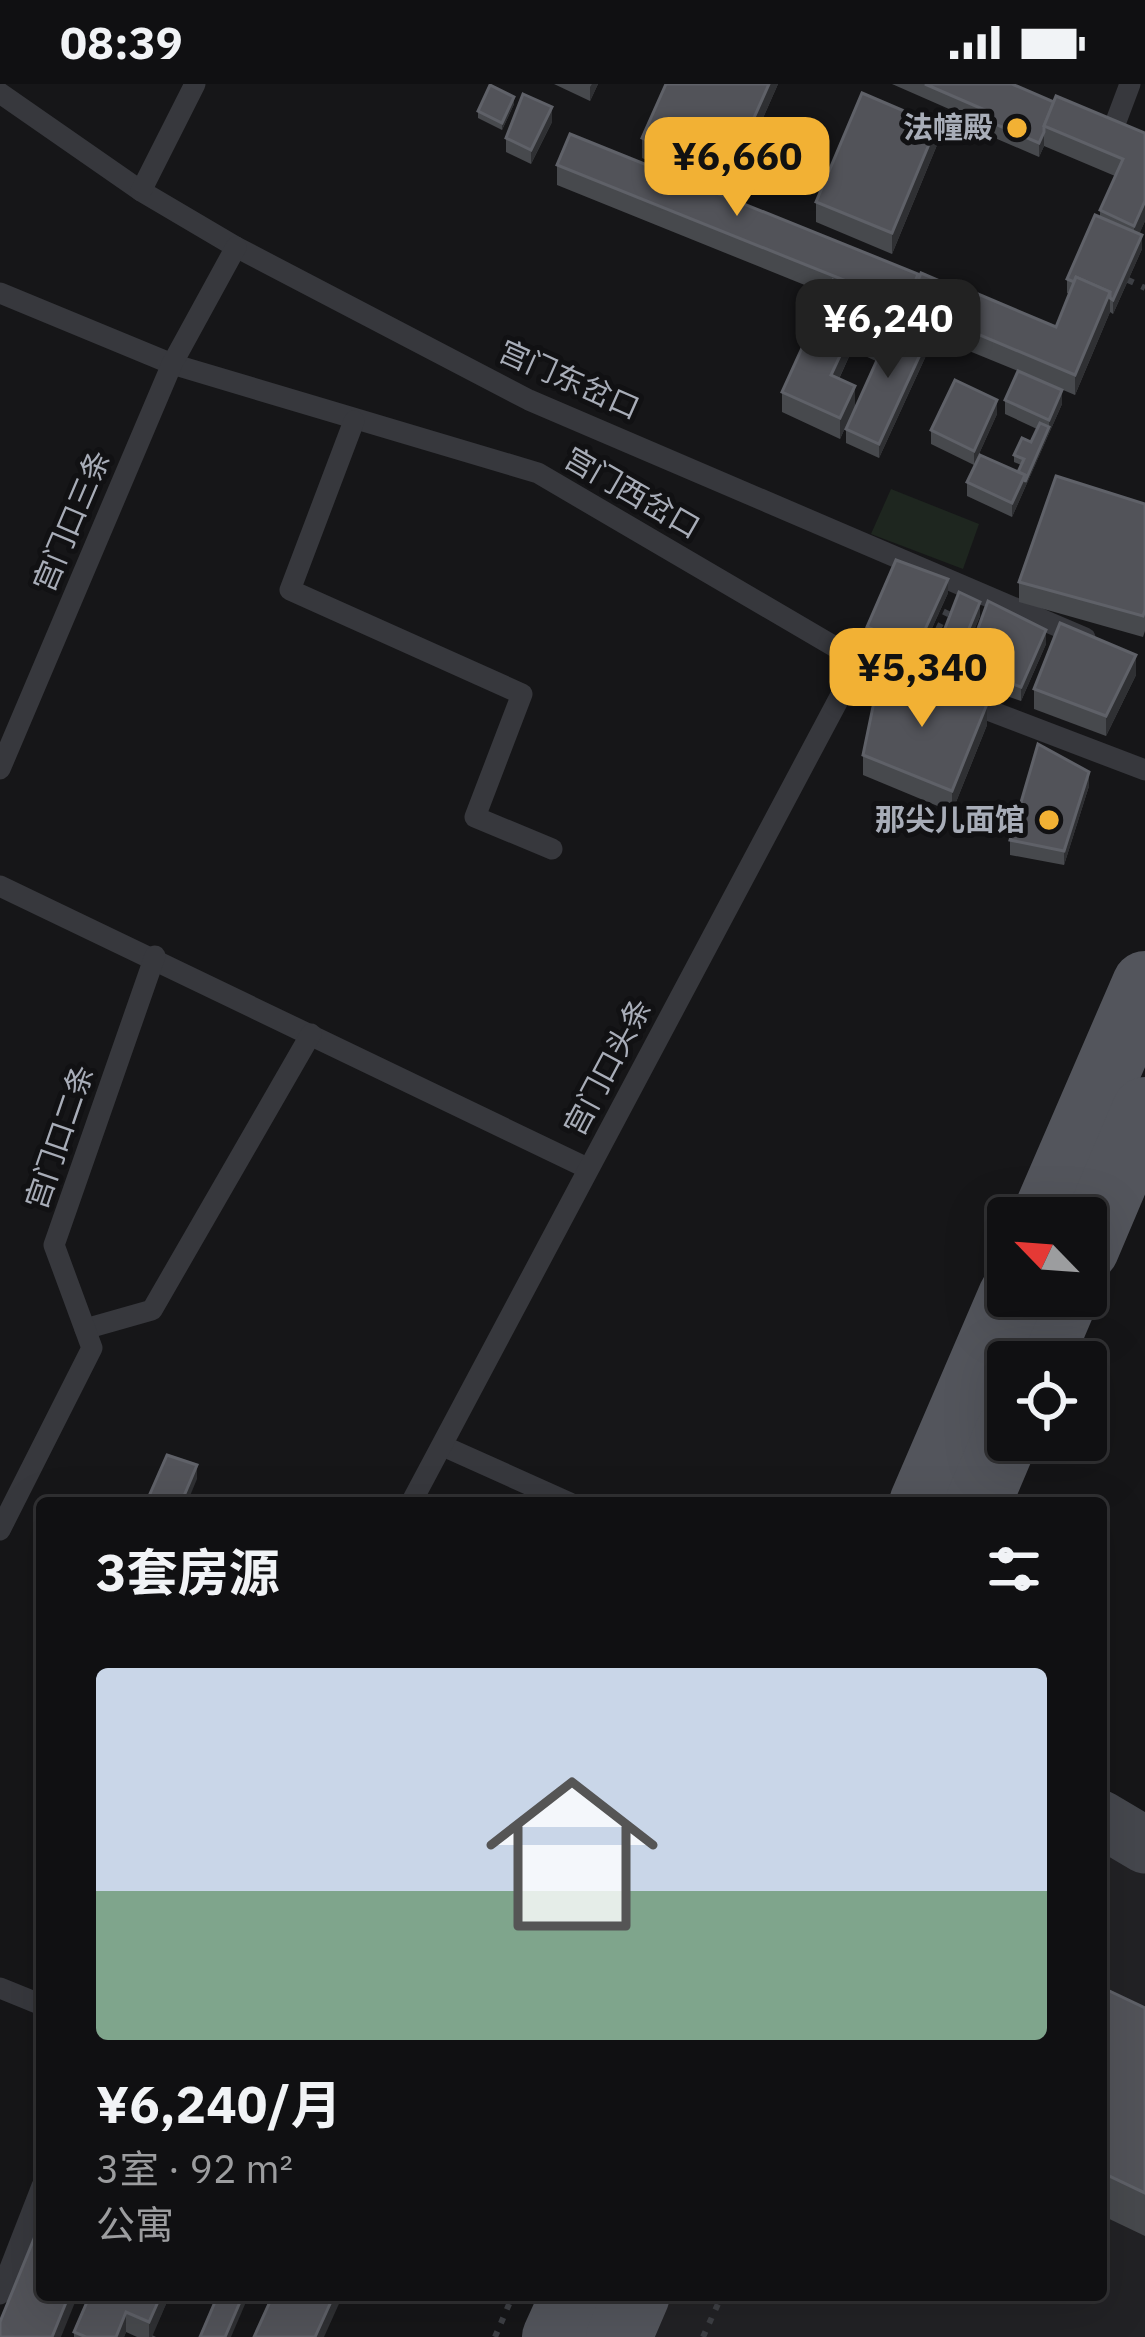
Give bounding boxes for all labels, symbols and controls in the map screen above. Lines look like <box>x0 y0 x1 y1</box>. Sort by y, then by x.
text: 08:39 <box>60 13 183 71</box>
place label: 法幢殿 <box>903 107 993 146</box>
marker: 法幢殿 <box>1004 115 1030 141</box>
pin: ¥6,660 <box>639 117 835 219</box>
text: ¥6,660 <box>671 130 803 181</box>
pin: ¥6,240 <box>790 279 986 381</box>
text: ¥6,240 <box>822 292 954 343</box>
street label: 宫门东岔口 <box>493 330 646 427</box>
street label: 宫门西岔口 <box>558 437 707 546</box>
street label: 宫门口三条 <box>23 444 118 597</box>
pin: ¥5,340 <box>824 628 1020 730</box>
text: ¥5,340 <box>856 641 988 692</box>
place label: 那尖儿面馆 <box>875 799 1025 838</box>
marker: 那尖儿面馆 <box>1036 807 1062 833</box>
street label: 宫门口头条 <box>554 991 659 1142</box>
street label: 宫门口二条 <box>16 1059 101 1214</box>
north arrow <box>987 1197 1107 1317</box>
map controls <box>987 1197 1107 1461</box>
button: locate <box>987 1341 1107 1461</box>
icon: filters <box>981 1536 1047 1602</box>
text: 3套房源 <box>96 1539 280 1605</box>
icon: home <box>464 1746 680 1962</box>
text: ¥6,240/月 <box>96 2071 342 2137</box>
text: 3室 · 92 m² <box>96 2143 293 2194</box>
text: 公寓 <box>96 2199 174 2250</box>

